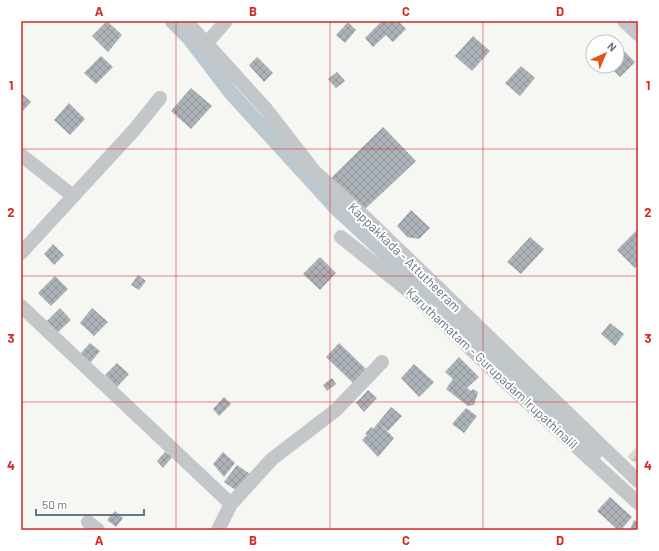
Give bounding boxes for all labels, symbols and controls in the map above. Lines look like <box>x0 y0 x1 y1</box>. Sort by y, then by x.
text: A <box>95 3 104 19</box>
text: B <box>249 3 257 19</box>
text: C <box>402 3 410 19</box>
text: D <box>556 3 564 19</box>
north arrow <box>585 34 625 74</box>
text: N <box>605 39 619 54</box>
text: 1 <box>9 77 13 93</box>
text: 1 <box>646 77 650 93</box>
street label: Kappakkada - Attutheeram <box>345 199 465 315</box>
text: 2 <box>7 204 15 220</box>
text: 2 <box>644 204 652 220</box>
street label: Karuthamatam - Gurupadam Irupathinalil <box>403 284 581 452</box>
text: 3 <box>7 330 15 346</box>
text: 3 <box>644 330 652 346</box>
text: 4 <box>7 457 15 473</box>
text: 4 <box>644 457 652 473</box>
scale bar <box>36 491 144 517</box>
text: 50 m <box>42 497 67 511</box>
text: A <box>95 532 104 548</box>
text: B <box>249 532 257 548</box>
text: C <box>402 532 410 548</box>
text: D <box>556 532 564 548</box>

